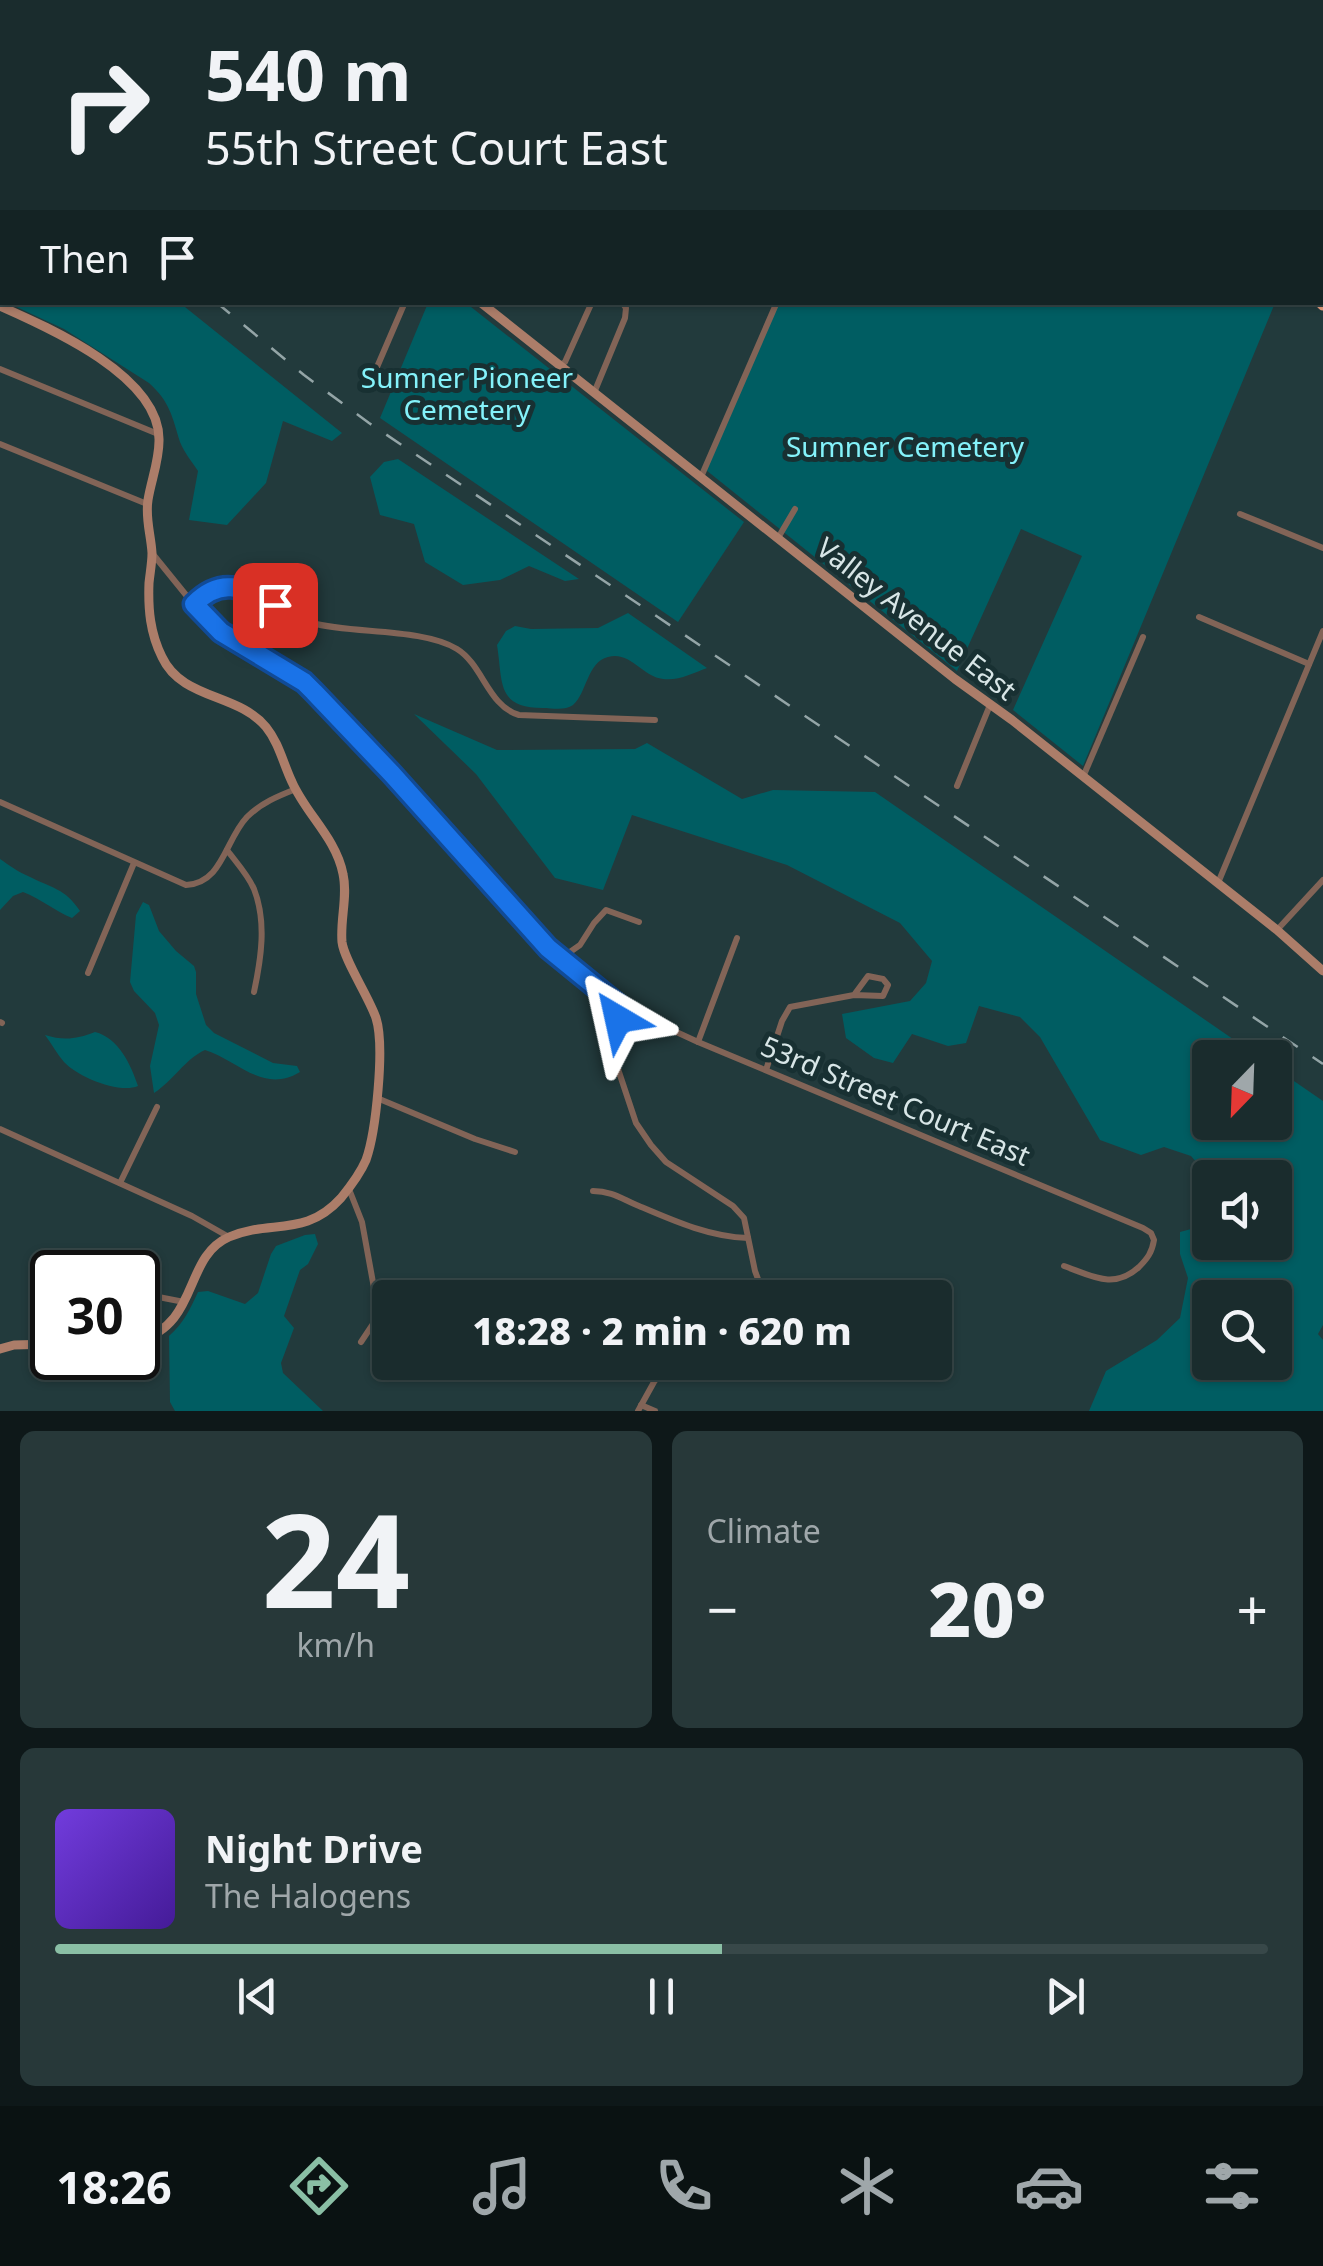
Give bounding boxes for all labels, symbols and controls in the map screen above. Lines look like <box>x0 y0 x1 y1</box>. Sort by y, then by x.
text: 540 m <box>205 26 412 122</box>
icon: right <box>40 40 170 170</box>
text: 55th Street Court East <box>205 117 668 178</box>
icon: arrive <box>150 230 205 285</box>
text: Then <box>40 232 130 284</box>
park label: Sumner Pioneer Cemetery <box>361 358 574 428</box>
park label: Sumner Cemetery <box>786 427 1025 465</box>
street label: Valley Avenue East <box>809 528 1025 708</box>
pin <box>233 563 318 648</box>
icon: arrive <box>248 578 303 633</box>
position arrow <box>566 967 670 1071</box>
street label: 53rd Street Court East <box>756 1026 1036 1174</box>
north arrow <box>1192 1040 1292 1140</box>
map controls <box>1192 1040 1292 1380</box>
button: sound <box>1192 1160 1292 1260</box>
speed limit sign: 30 <box>30 1250 160 1380</box>
button: search <box>1192 1280 1292 1380</box>
text: 18:28 · 2 min · 620 m <box>472 1304 852 1356</box>
text: 24 <box>261 1469 410 1646</box>
text: Climate <box>707 1509 821 1552</box>
text: 20° <box>928 1557 1046 1659</box>
text: − <box>707 1571 738 1646</box>
text: + <box>1237 1571 1268 1646</box>
text: km/h <box>296 1623 375 1666</box>
text: Night Drive <box>205 1822 423 1874</box>
text: The Halogens <box>205 1874 411 1917</box>
icon: previous <box>230 1969 285 2024</box>
icon: pause <box>634 1969 689 2024</box>
icon: next <box>1038 1969 1093 2024</box>
icon: directions <box>284 2151 354 2221</box>
icon: music <box>467 2151 537 2221</box>
icon: phone <box>649 2151 719 2221</box>
icon: climate <box>832 2151 902 2221</box>
icon: car <box>1014 2151 1084 2221</box>
icon: filters <box>1197 2151 1267 2221</box>
text: 18:26 <box>56 2156 172 2217</box>

